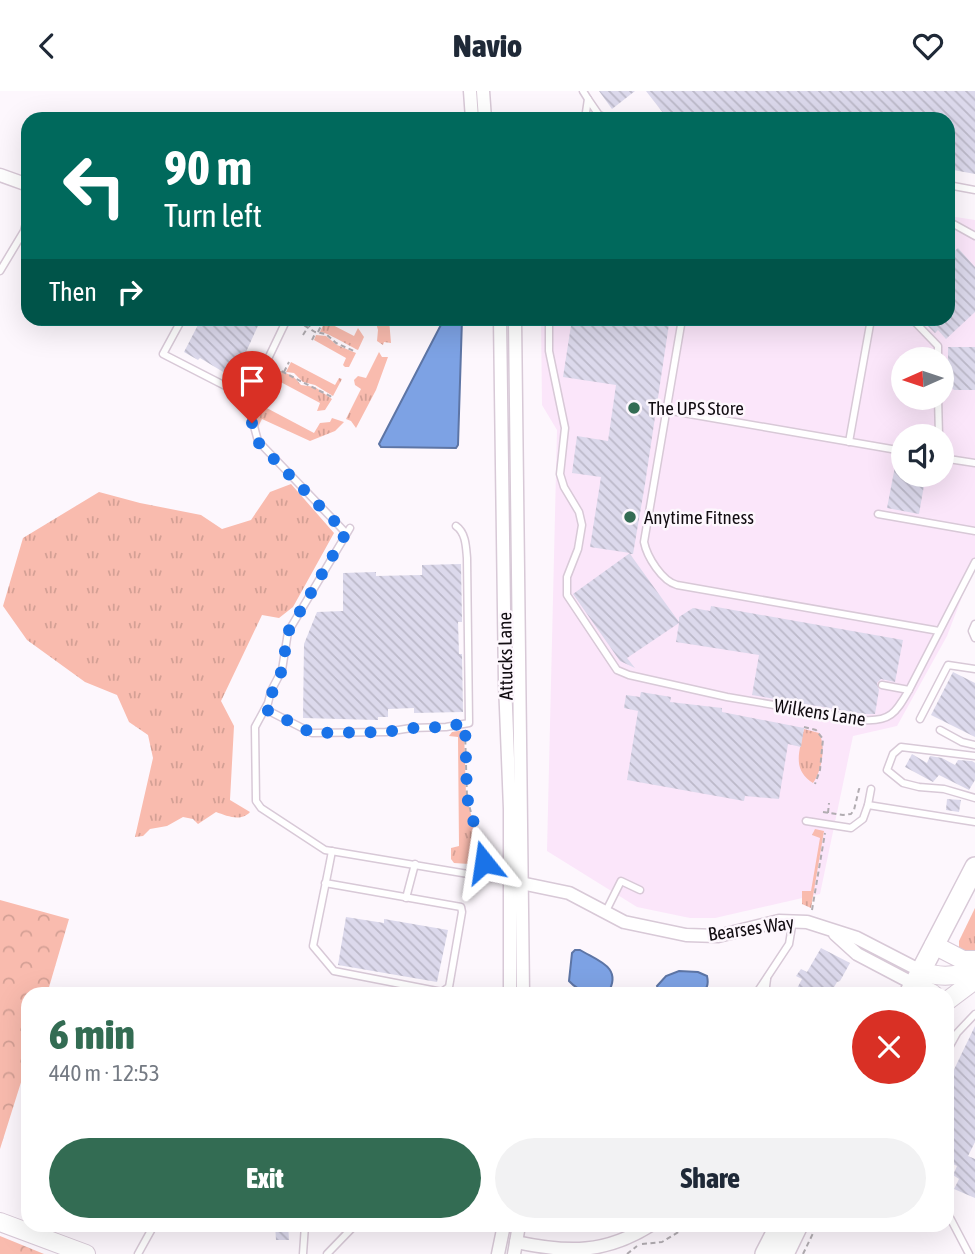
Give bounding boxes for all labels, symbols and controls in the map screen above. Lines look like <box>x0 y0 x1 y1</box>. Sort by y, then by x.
icon: back <box>28 27 66 65</box>
text: Navio <box>453 27 522 64</box>
icon: heart <box>909 27 947 65</box>
text: 90 m <box>164 139 252 195</box>
icon: left <box>49 140 140 231</box>
text: Turn left <box>164 197 262 234</box>
icon: right <box>111 273 149 311</box>
text: Then <box>49 277 97 307</box>
north arrow <box>891 347 954 409</box>
map controls <box>891 347 954 487</box>
pin <box>222 351 282 423</box>
icon: arrive <box>233 362 271 400</box>
place label: The UPS Store <box>648 397 744 419</box>
marker: The UPS Store <box>626 400 642 416</box>
button: sound <box>891 424 954 487</box>
place label: Anytime Fitness <box>644 506 754 528</box>
marker: Anytime Fitness <box>622 509 638 525</box>
street label: Attucks Lane <box>493 612 517 700</box>
street label: Wilkens Lane <box>773 694 867 730</box>
position arrow <box>447 825 521 899</box>
street label: Bearses Way <box>707 911 796 945</box>
text: 6 min <box>49 1010 135 1058</box>
button: close <box>852 1010 926 1084</box>
text: 440 m · 12:53 <box>49 1060 160 1086</box>
button: Exit <box>49 1138 481 1218</box>
button: Share <box>495 1138 926 1218</box>

